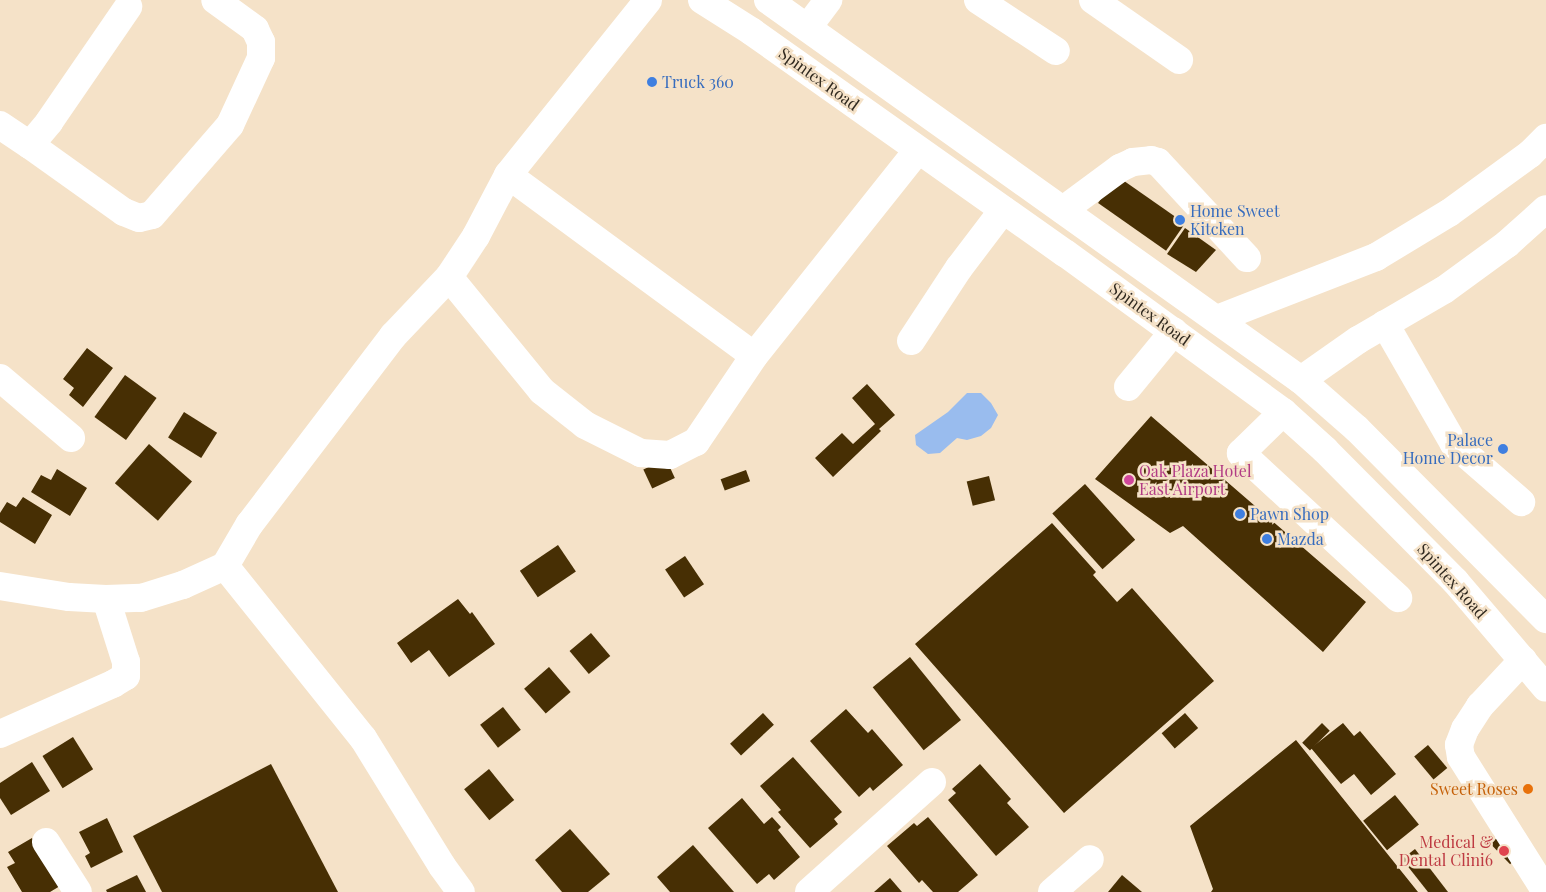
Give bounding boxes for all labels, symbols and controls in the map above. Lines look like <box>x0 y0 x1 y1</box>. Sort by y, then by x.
street label: Spintex Road <box>775 43 863 115</box>
place label: Truck 360 <box>662 72 734 92</box>
marker: Truck 360 <box>646 76 658 88</box>
place label: Home Sweet Kitcken <box>1190 201 1280 239</box>
marker: Home Sweet Kitcken <box>1174 214 1186 226</box>
street label: Spintex Road <box>1106 278 1194 350</box>
place label: Palace Home Decor <box>1403 430 1493 468</box>
marker: Palace Home Decor <box>1497 443 1509 455</box>
place label: Oak Plaza Hotel East Airport <box>1139 461 1252 499</box>
marker: Oak Plaza Hotel East Airport <box>1123 474 1135 486</box>
place label: Pawn Shop <box>1250 504 1329 524</box>
marker: Pawn Shop <box>1234 508 1246 520</box>
place label: Mazda <box>1277 529 1324 549</box>
marker: Mazda <box>1261 533 1273 545</box>
street label: Spintex Road <box>1413 539 1491 623</box>
place label: Sweet Roses <box>1430 779 1518 799</box>
marker: Sweet Roses <box>1522 783 1534 795</box>
place label: Medical & Dental Clini6 <box>1399 832 1493 870</box>
marker: Medical & Dental Clini6 <box>1497 844 1511 858</box>

